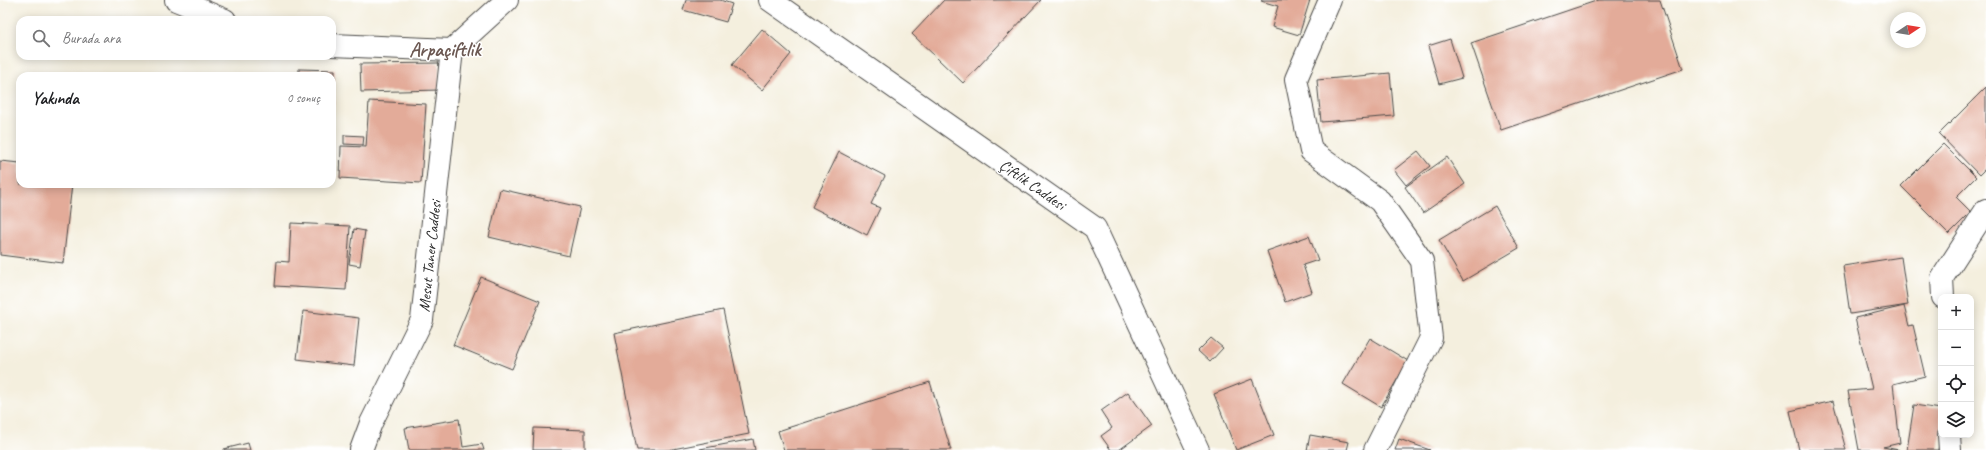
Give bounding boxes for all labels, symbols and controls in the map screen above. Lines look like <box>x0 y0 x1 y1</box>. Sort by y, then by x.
north arrow <box>1890 12 1926 48</box>
search box <box>16 16 336 60</box>
icon: search <box>30 27 52 49</box>
text: Burada ara <box>62 29 120 48</box>
district label: Arpaçiftlik <box>409 37 482 62</box>
text: Yakında <box>32 88 79 109</box>
text: 0 sonuç <box>287 90 320 106</box>
street label: Çiftlik Caddesi <box>996 155 1071 216</box>
street label: Mesut Taner Caddesi <box>414 197 446 313</box>
map controls <box>1938 294 1974 438</box>
button: + <box>1938 294 1974 330</box>
button: − <box>1938 330 1974 366</box>
button: locate <box>1938 366 1974 402</box>
button: layers <box>1938 402 1974 438</box>

